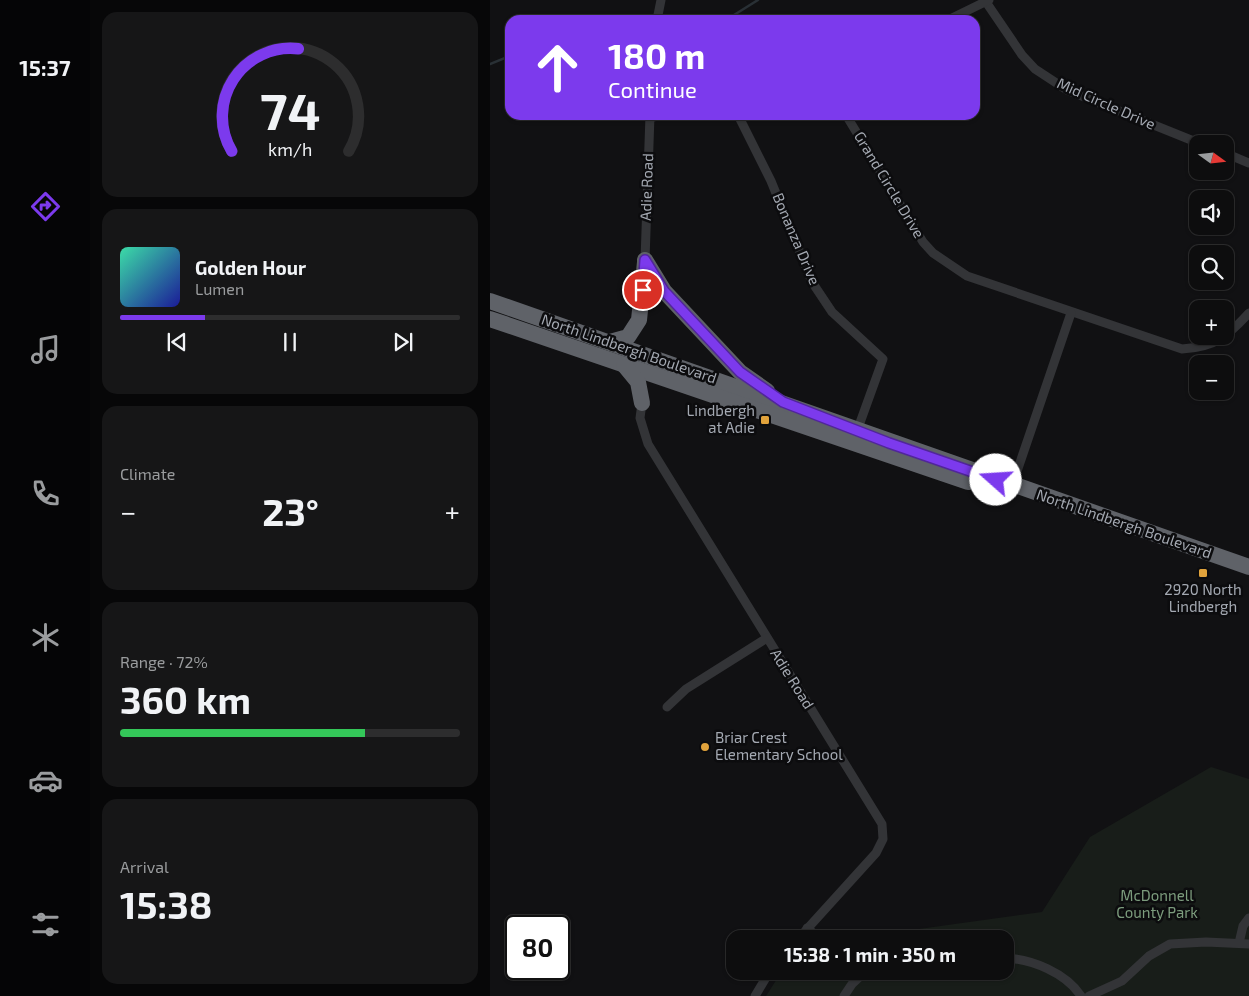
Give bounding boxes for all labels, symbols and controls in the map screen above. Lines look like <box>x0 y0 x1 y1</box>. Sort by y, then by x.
text: 180 m <box>608 34 705 76</box>
icon: ahead <box>525 35 590 100</box>
text: 15:37 <box>19 54 71 80</box>
street label: Mid Circle Drive <box>1054 73 1158 133</box>
text: Continue <box>608 76 697 102</box>
text: 74 <box>260 78 320 140</box>
street label: Grand Circle Drive <box>851 128 929 241</box>
north arrow <box>1189 135 1234 180</box>
map controls <box>1189 135 1234 400</box>
text: km/h <box>268 138 312 160</box>
street label: Adie Road <box>636 153 656 221</box>
icon: directions <box>28 189 63 224</box>
street label: Bonanza Drive <box>769 190 824 287</box>
button: sound <box>1189 190 1234 235</box>
button: search <box>1189 245 1234 290</box>
text: Golden Hour <box>195 256 306 279</box>
pin <box>622 269 664 311</box>
icon: arrive <box>629 276 657 304</box>
text: Lumen <box>195 279 244 298</box>
button: + <box>1189 300 1234 345</box>
street label: North Lindbergh Boulevard <box>539 310 719 387</box>
icon: previous <box>163 328 191 356</box>
icon: pause <box>276 328 304 356</box>
icon: next <box>389 328 417 356</box>
icon: music <box>28 332 63 367</box>
button: − <box>1189 355 1234 400</box>
place label: Lindbergh at Adie <box>687 401 755 436</box>
marker: Lindbergh at Adie <box>759 414 771 426</box>
position arrow <box>969 453 1021 505</box>
text: Climate <box>120 464 175 483</box>
icon: phone <box>28 476 63 511</box>
street label: North Lindbergh Boulevard <box>1034 485 1214 562</box>
text: 23° <box>262 488 319 534</box>
text: − <box>120 494 136 528</box>
text: + <box>445 494 460 528</box>
marker: 2920 North Lindbergh <box>1197 567 1209 579</box>
place label: 2920 North Lindbergh <box>1164 580 1242 615</box>
icon: climate <box>28 620 63 655</box>
street label: Adie Road <box>767 645 818 712</box>
text: Range · 72% <box>120 652 208 671</box>
text: 360 km <box>120 676 251 722</box>
place label: Briar Crest Elementary School <box>715 728 843 763</box>
marker: Briar Crest Elementary School <box>699 741 711 753</box>
icon: car <box>28 763 63 798</box>
text: Arrival <box>120 857 169 876</box>
text: 15:38 <box>120 881 212 927</box>
park label: McDonnell County Park <box>1116 886 1198 921</box>
icon: filters <box>28 907 63 942</box>
speed limit sign: 80 <box>505 915 570 980</box>
text: 15:38 · 1 min · 350 m <box>784 943 956 966</box>

